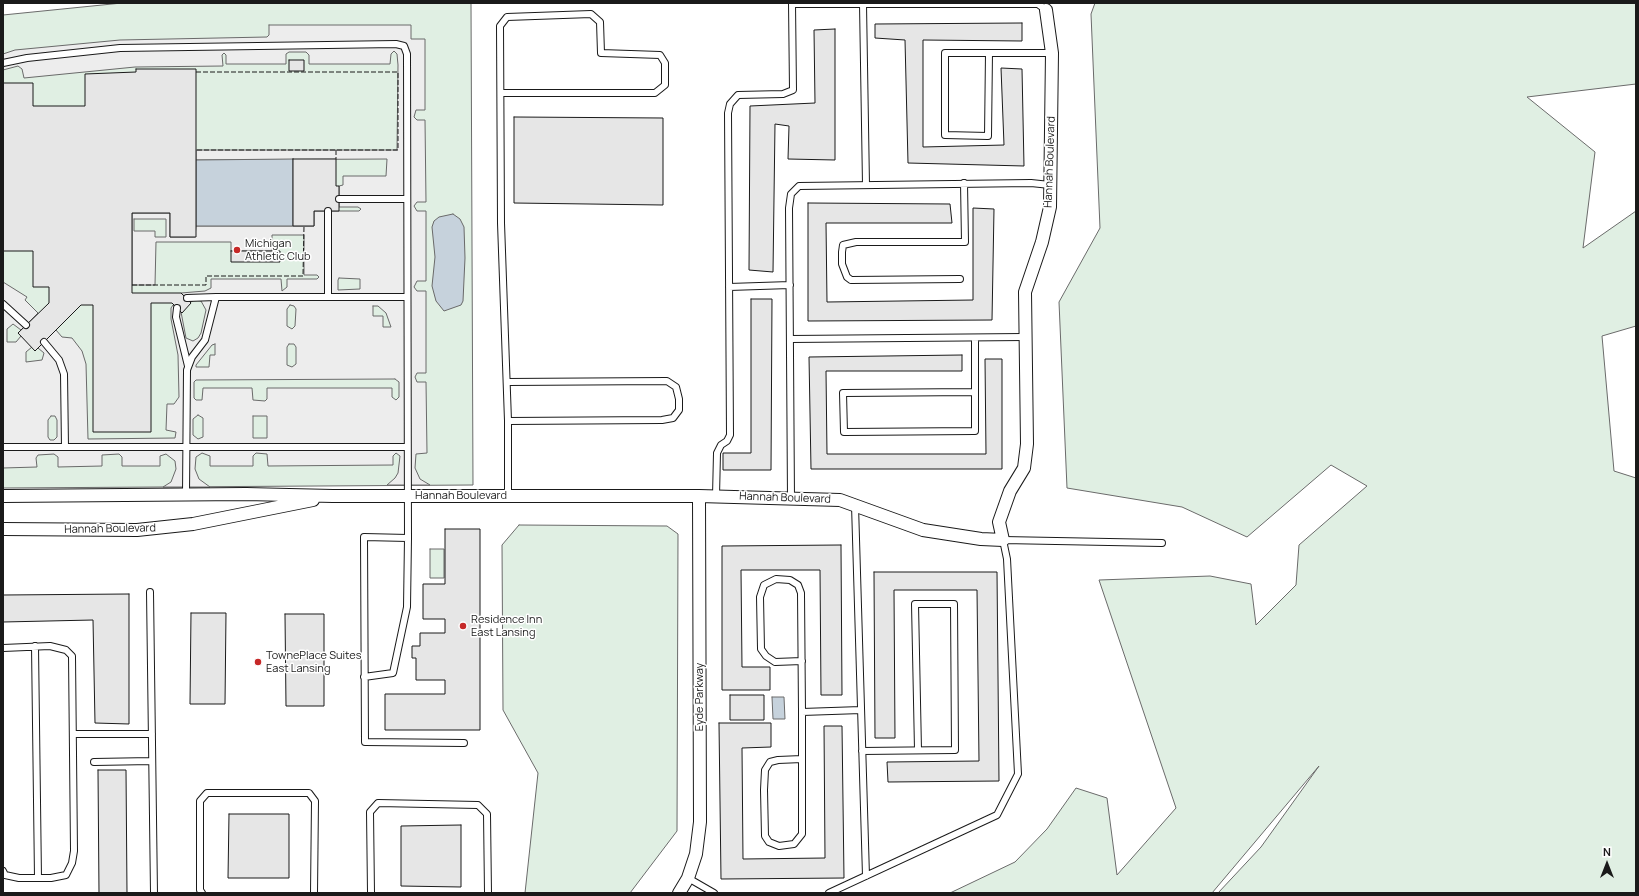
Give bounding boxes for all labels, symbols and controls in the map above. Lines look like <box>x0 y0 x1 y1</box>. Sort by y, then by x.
street label: Hannah Boulevard <box>1042 116 1058 208</box>
place label: Michigan Athletic Club <box>245 237 310 263</box>
marker: Michigan Athletic Club <box>232 245 242 255</box>
street label: Hannah Boulevard <box>415 489 507 503</box>
street label: Hannah Boulevard <box>739 490 831 506</box>
street label: Hannah Boulevard <box>64 522 156 536</box>
place label: Residence Inn East Lansing <box>471 613 542 639</box>
marker: Residence Inn East Lansing <box>458 621 468 631</box>
place label: TownePlace Suites East Lansing <box>266 649 361 675</box>
marker: TownePlace Suites East Lansing <box>253 657 263 667</box>
street label: Eyde Parkway <box>693 663 707 731</box>
north arrow <box>1587 844 1627 884</box>
text: N <box>1603 844 1611 859</box>

